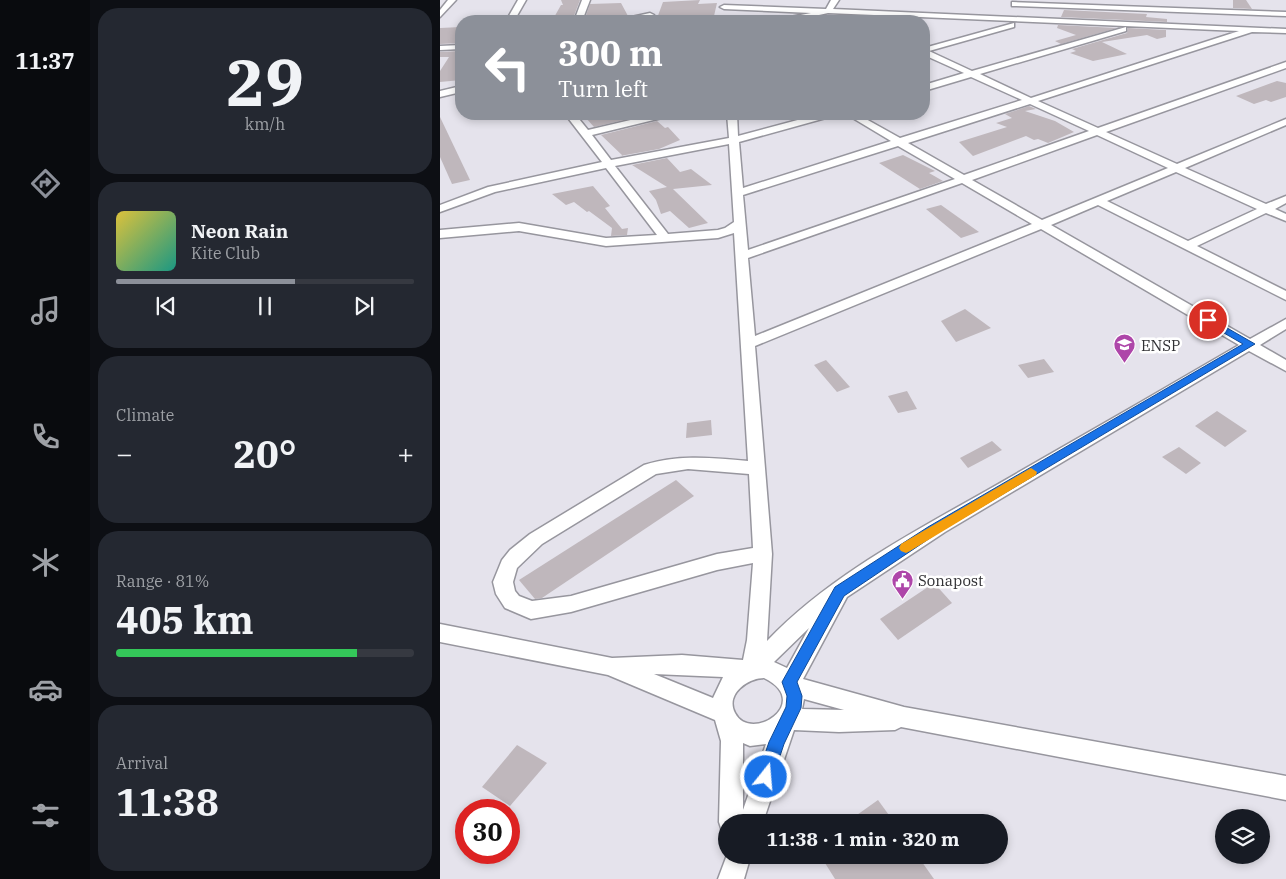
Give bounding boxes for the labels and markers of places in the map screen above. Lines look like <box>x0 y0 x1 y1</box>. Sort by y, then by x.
pin <box>1187 299 1229 341</box>
school or university icon: ENSP <box>1113 333 1137 364</box>
place label: ENSP <box>1141 336 1180 355</box>
public building icon: Sonapost <box>890 568 914 599</box>
place label: Sonapost <box>918 571 983 590</box>

